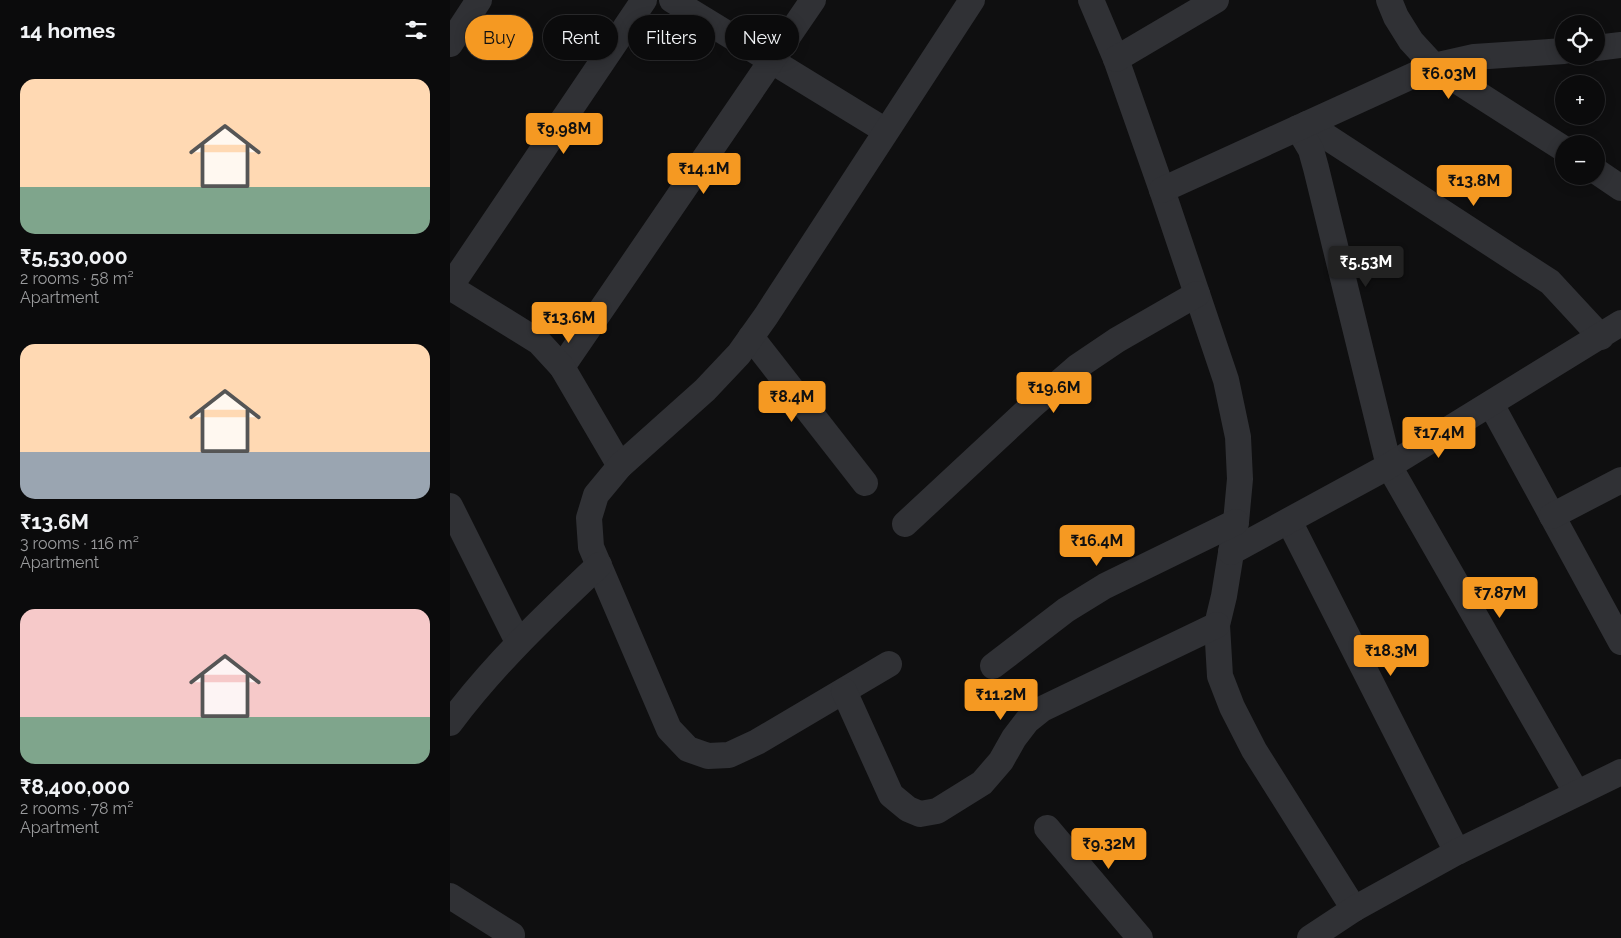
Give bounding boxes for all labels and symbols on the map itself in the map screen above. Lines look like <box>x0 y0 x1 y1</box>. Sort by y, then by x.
pin: ₹6.03M <box>1408 58 1490 100</box>
pin: ₹9.98M <box>523 112 605 155</box>
pin: ₹14.1M <box>663 152 745 195</box>
pin: ₹13.8M <box>1433 164 1515 207</box>
pin: ₹5.53M <box>1325 246 1407 288</box>
pin: ₹13.6M <box>528 302 610 344</box>
pin: ₹19.6M <box>1013 372 1095 414</box>
pin: ₹8.4M <box>757 380 827 423</box>
pin: ₹17.4M <box>1398 416 1480 459</box>
pin: ₹16.4M <box>1056 524 1138 567</box>
pin: ₹7.87M <box>1459 576 1541 619</box>
pin: ₹18.3M <box>1350 634 1432 677</box>
pin: ₹11.2M <box>960 678 1042 721</box>
pin: ₹9.32M <box>1068 828 1150 870</box>

